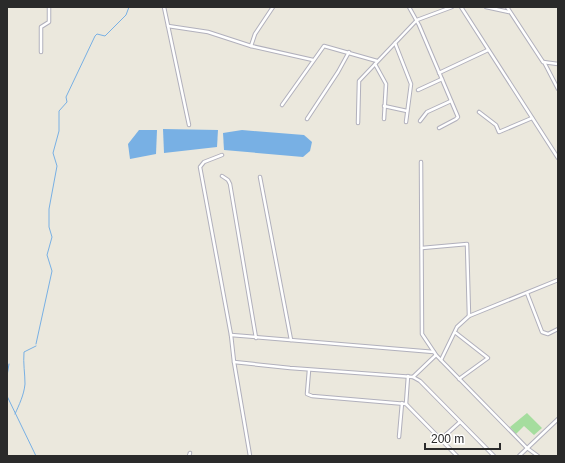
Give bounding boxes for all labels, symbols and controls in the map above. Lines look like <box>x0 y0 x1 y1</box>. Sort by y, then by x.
scale bar <box>425 425 500 451</box>
text: 200 m <box>431 432 464 446</box>

